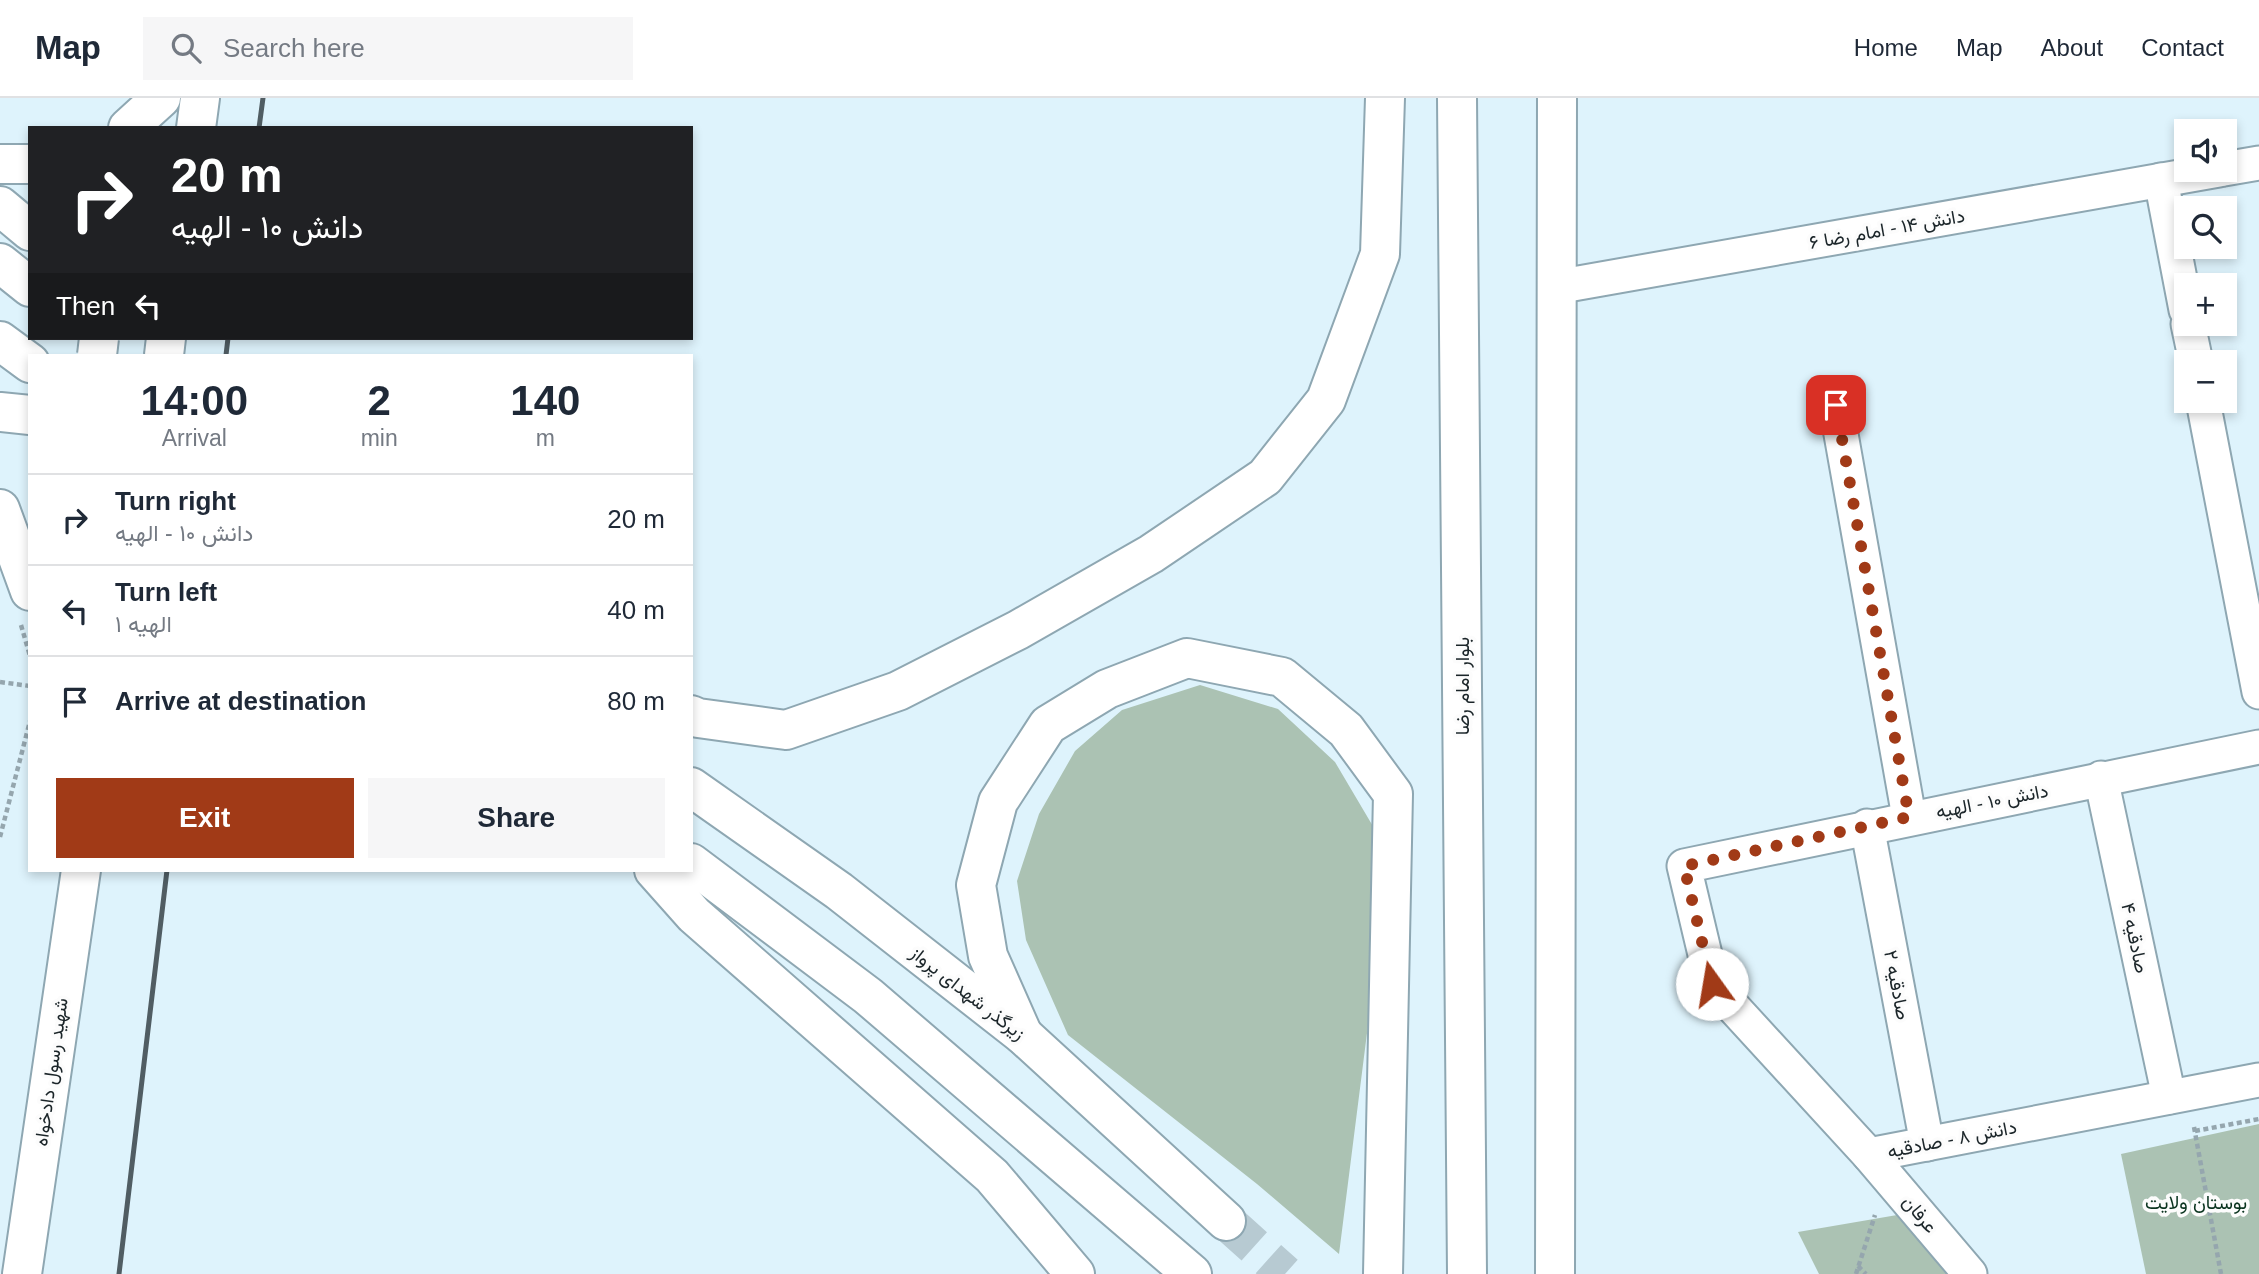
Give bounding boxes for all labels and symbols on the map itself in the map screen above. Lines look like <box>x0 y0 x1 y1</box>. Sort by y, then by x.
street label: دانش ۱۴ - امام رضا ۶ <box>1808 205 1967 255</box>
pin <box>1806 375 1866 435</box>
street label: بلوار امام رضا <box>1452 637 1475 735</box>
street label: دانش ۱۰ - الهیه <box>1934 780 2050 823</box>
street label: صادقیه ۴ <box>2116 901 2153 975</box>
street label: زیرگذر شهدای پرواز <box>904 941 1029 1047</box>
position arrow <box>1675 947 1749 1021</box>
street label: صادقیه ۲ <box>1879 948 1914 1022</box>
street label: شهید رسول دادخواه <box>30 996 73 1148</box>
street label: دانش ۸ - صادقیه <box>1886 1116 2019 1163</box>
street label: عرفان <box>1898 1191 1942 1238</box>
park label: بوستان ولایت <box>2145 1192 2247 1214</box>

